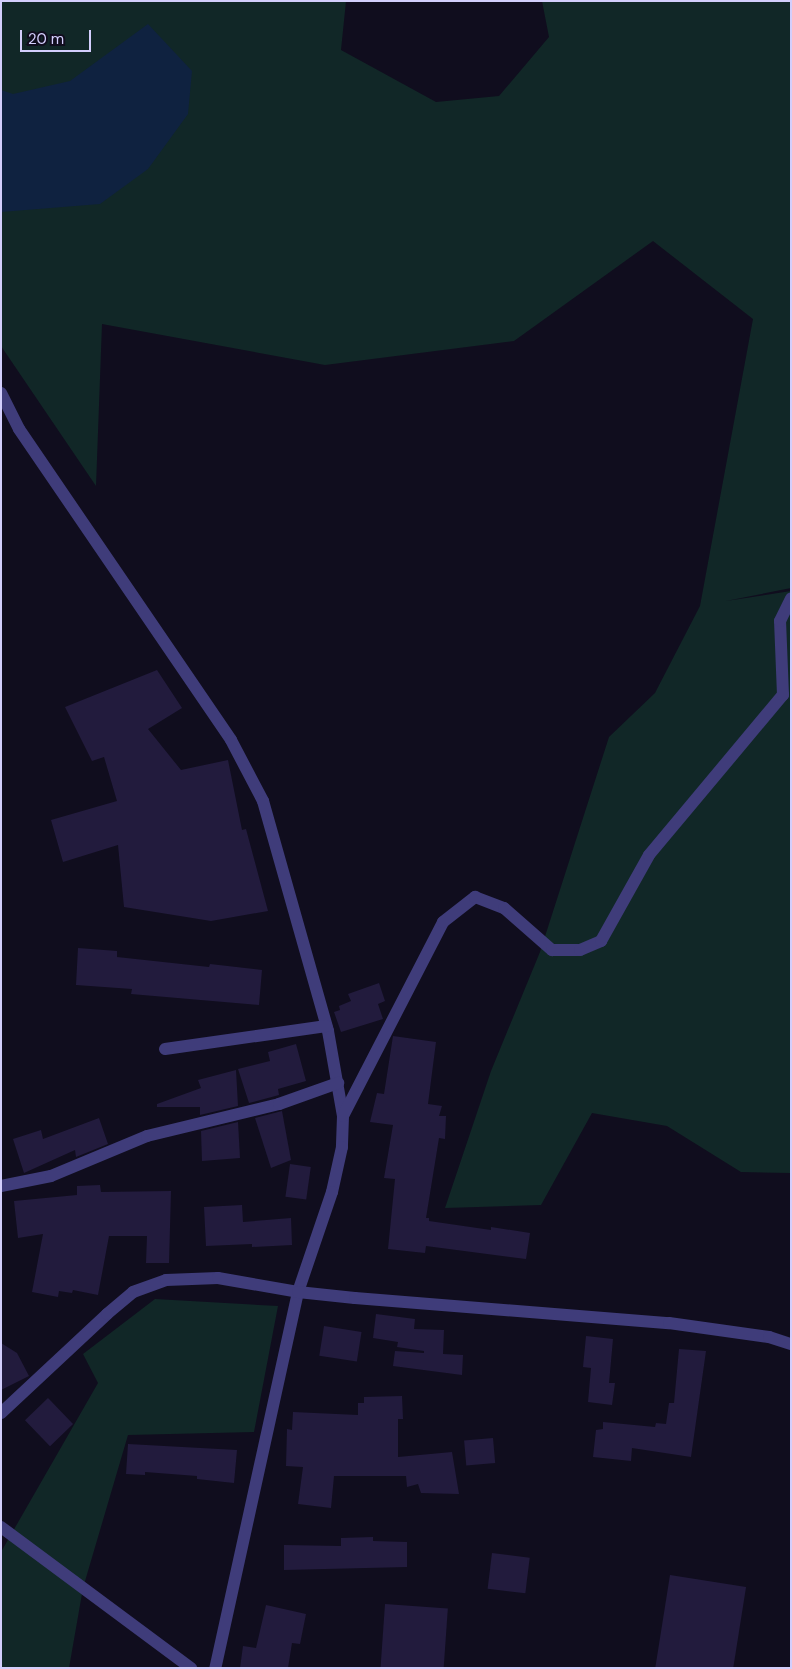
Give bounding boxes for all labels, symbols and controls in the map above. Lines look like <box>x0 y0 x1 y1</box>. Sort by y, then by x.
scale bar <box>22 20 94 52</box>
text: 20 m <box>28 29 64 49</box>

